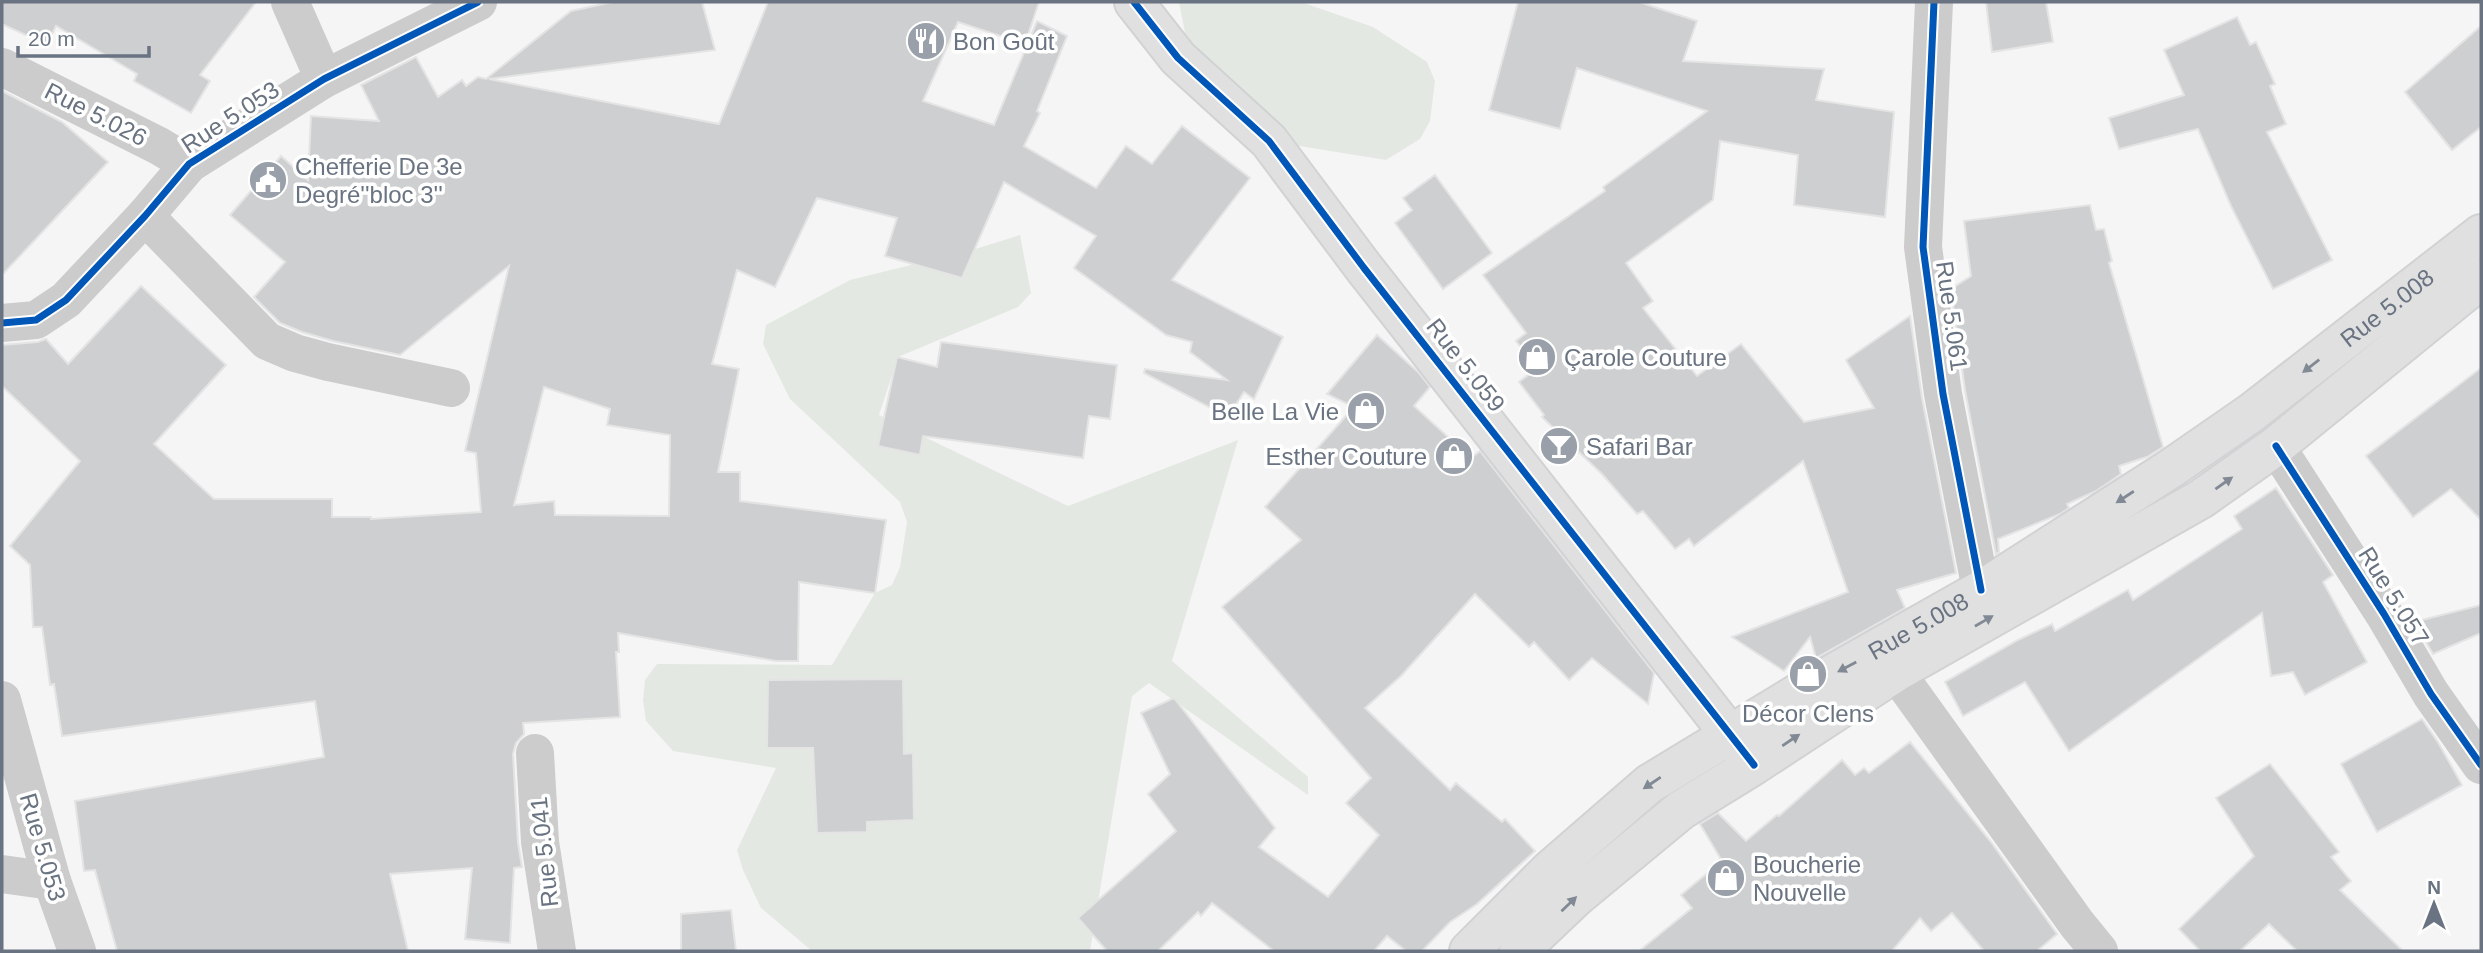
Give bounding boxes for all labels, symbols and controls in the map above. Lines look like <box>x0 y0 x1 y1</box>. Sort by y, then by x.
scale bar <box>18 14 149 58</box>
restaurant icon: Bon Goût <box>905 20 947 62</box>
text: 20 m <box>28 27 75 50</box>
place label: Bon Goût <box>953 28 1055 55</box>
street label: Rue 5.053 <box>176 76 284 158</box>
street label: Rue 5.026 <box>41 77 151 151</box>
place label: Chefferie De 3e Degré''bloc 3'' <box>295 153 463 208</box>
public building icon: Chefferie De 3e Degré''bloc 3'' <box>247 159 289 201</box>
street label: Rue 5.061 <box>1931 259 1973 373</box>
street label: Rue 5.008 <box>2335 263 2439 352</box>
street label: Rue 5.059 <box>1421 313 1511 417</box>
shop icon: Çarole Couture <box>1516 336 1558 378</box>
place label: Çarole Couture <box>1564 344 1727 371</box>
one-way arrow <box>2302 358 2320 373</box>
shop icon: Belle La Vie <box>1345 390 1387 432</box>
place label: Belle La Vie <box>1211 398 1339 425</box>
bar icon: Safari Bar <box>1538 425 1580 467</box>
place label: Safari Bar <box>1586 433 1693 460</box>
shop icon: Esther Couture <box>1433 435 1475 477</box>
place label: Esther Couture <box>1266 443 1427 470</box>
one-way arrow <box>2215 476 2233 490</box>
one-way arrow <box>2116 491 2135 504</box>
street label: Rue 5.057 <box>2353 542 2435 650</box>
street label: Rue 5.008 <box>1863 587 1973 665</box>
one-way arrow <box>1975 615 1994 627</box>
shop icon: Décor Clens <box>1787 653 1829 695</box>
one-way arrow <box>1838 661 1857 673</box>
place label: Décor Clens <box>1742 700 1874 727</box>
one-way arrow <box>1781 734 1801 747</box>
one-way arrow <box>1643 776 1661 790</box>
street label: Rue 5.053 <box>15 790 71 904</box>
street label: Rue 5.041 <box>525 796 563 908</box>
place label: Boucherie Nouvelle <box>1753 851 1861 906</box>
shop icon: Boucherie Nouvelle <box>1705 857 1747 899</box>
north arrow <box>2399 869 2469 939</box>
text: N <box>2427 877 2441 898</box>
one-way arrow <box>1560 897 1577 913</box>

